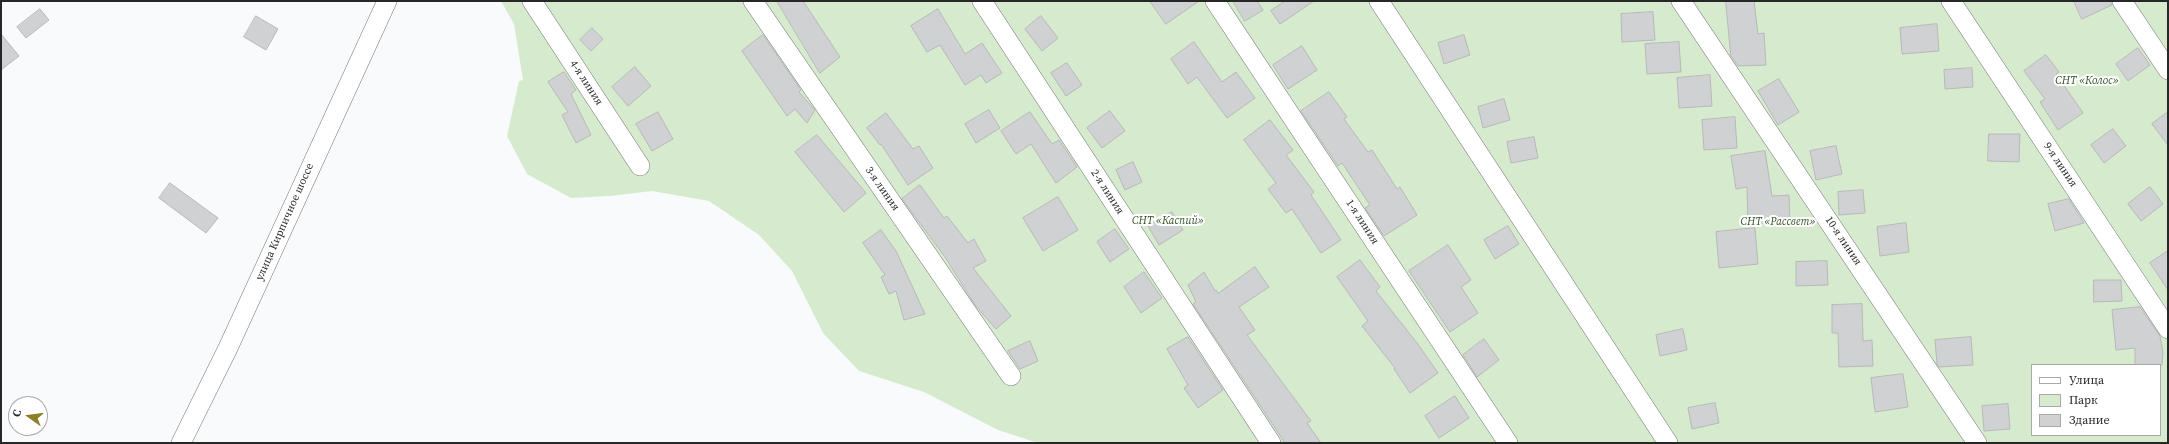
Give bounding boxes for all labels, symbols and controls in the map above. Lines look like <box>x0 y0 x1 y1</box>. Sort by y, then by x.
street label: 4-я линия <box>567 58 605 108</box>
park label: СНТ «Колос» <box>2055 74 2119 88</box>
street label: 9-я линия <box>2040 140 2080 190</box>
street label: улица Кирпичное шоссе <box>253 161 317 283</box>
street label: 3-я линия <box>862 164 902 214</box>
street label: 2-я линия <box>1088 167 1126 217</box>
street label: 1-я линия <box>1343 197 1381 247</box>
park label: СНТ «Каспий» <box>1132 214 1204 228</box>
street label: 10-я линия <box>1822 214 1864 268</box>
park label: СНТ «Рассвет» <box>1740 215 1816 229</box>
legend <box>2031 364 2161 436</box>
text: Улица <box>2069 372 2104 388</box>
text: Парк <box>2069 392 2098 408</box>
north arrow <box>8 396 48 436</box>
text: С <box>9 408 25 418</box>
text: Здание <box>2069 412 2110 428</box>

